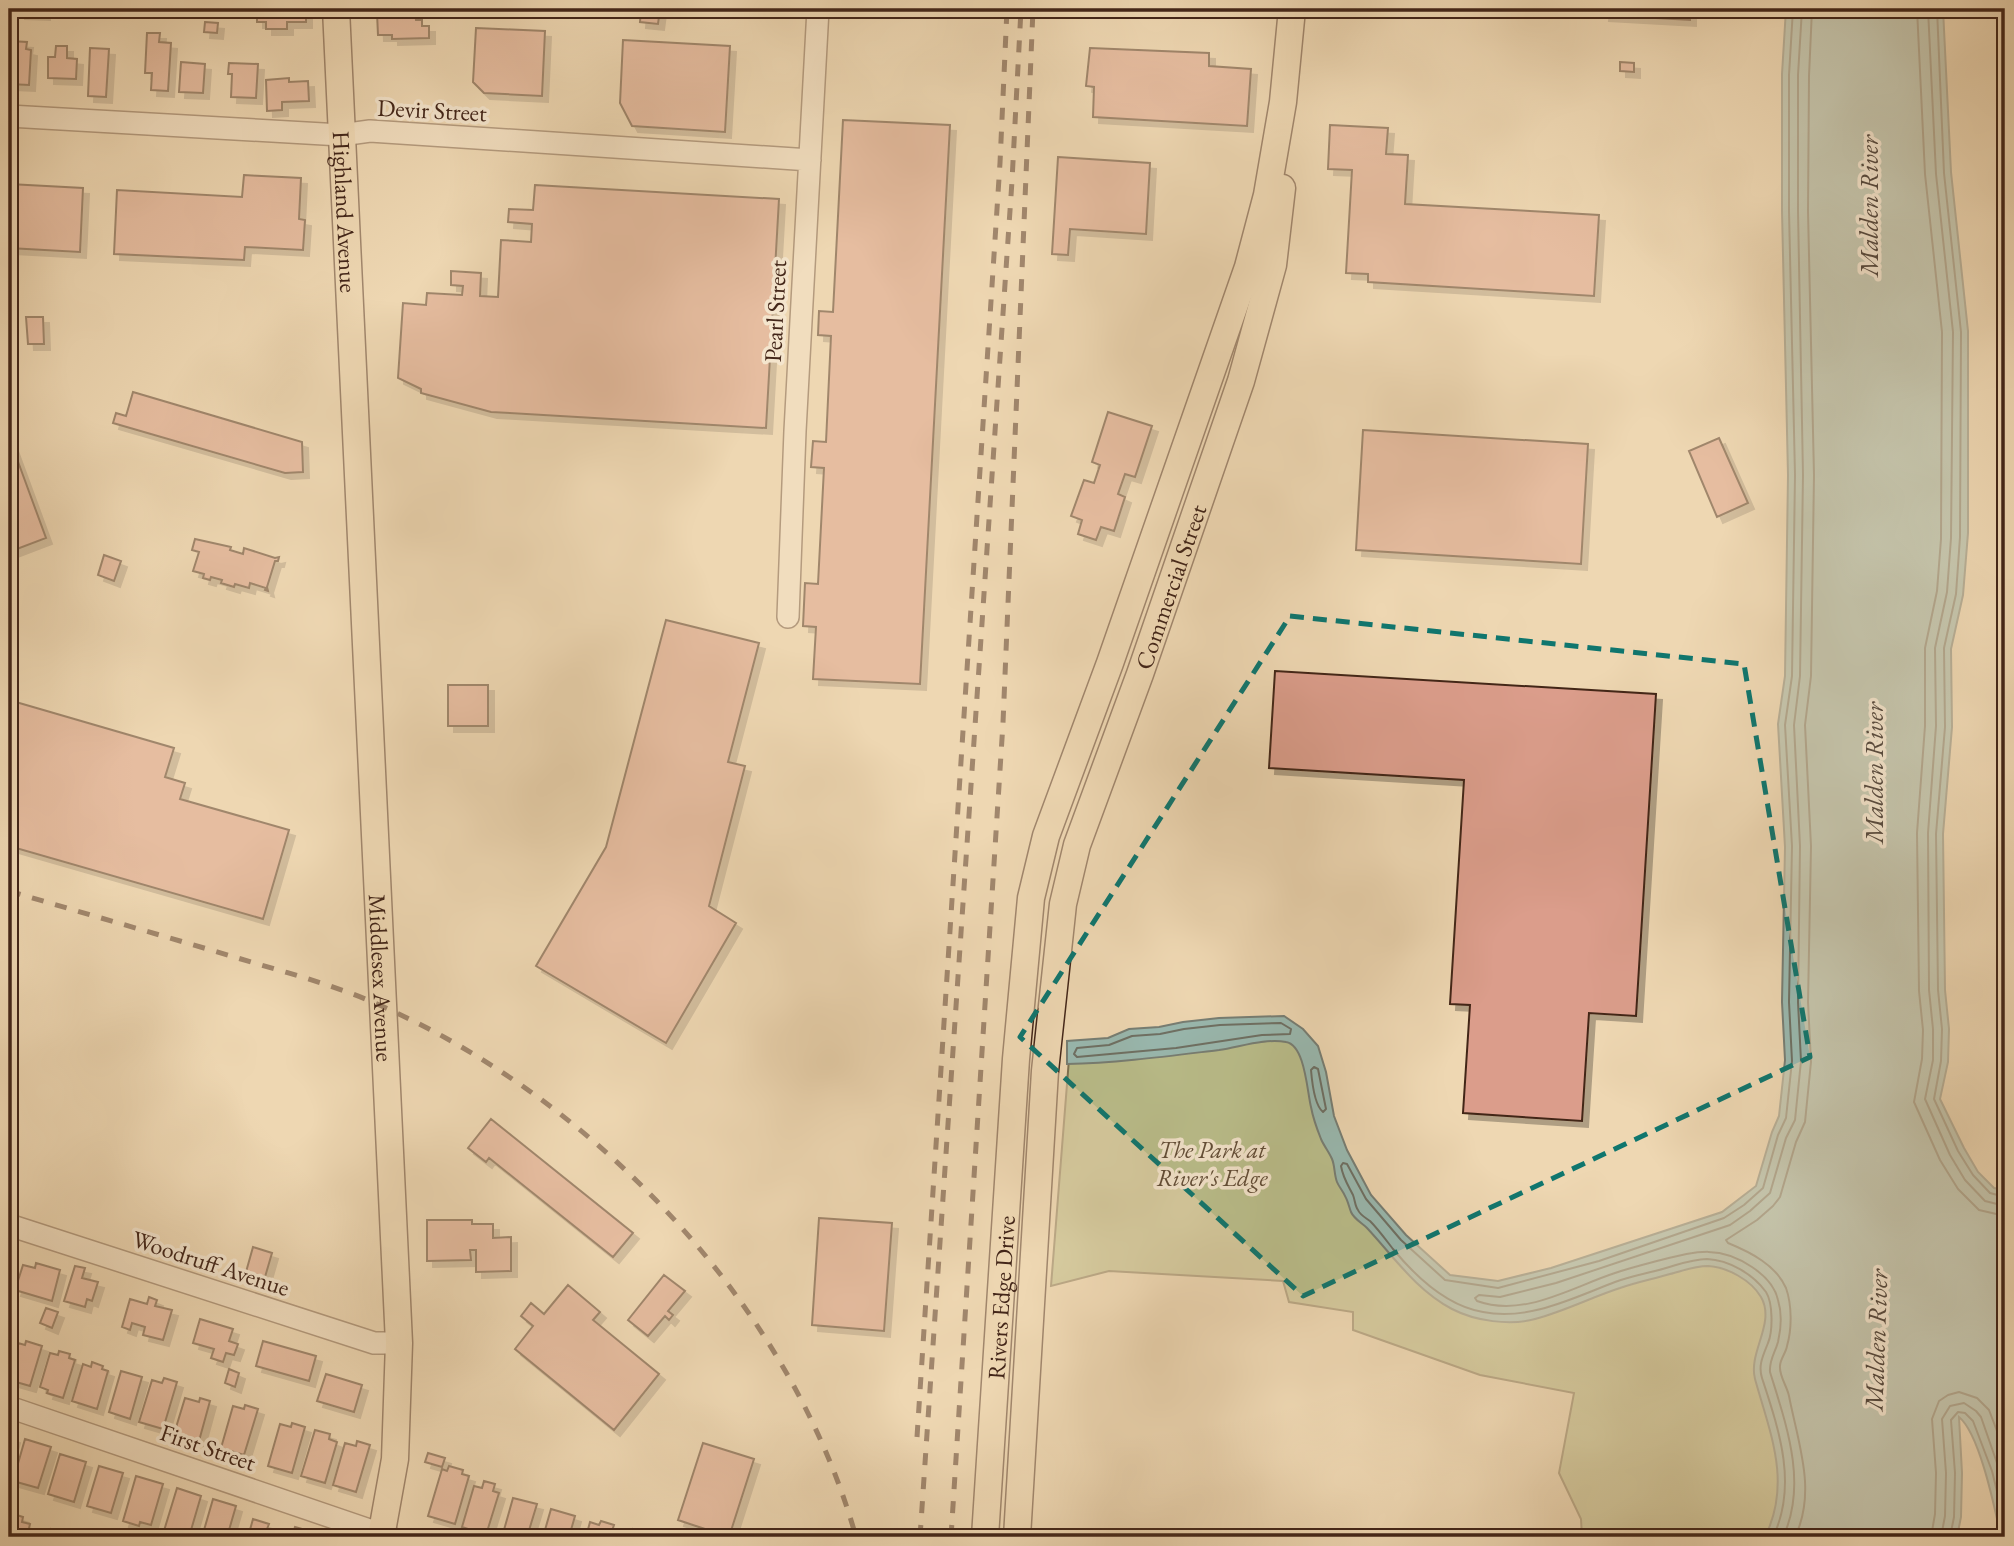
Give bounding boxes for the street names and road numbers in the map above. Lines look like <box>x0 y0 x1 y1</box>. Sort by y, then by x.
street label: Devir Street <box>377 92 488 128</box>
street label: Highland Avenue <box>326 130 365 293</box>
street label: Pearl Street <box>757 259 793 363</box>
street label: Commercial Street <box>1127 500 1213 673</box>
street label: Middlesex Avenue <box>362 893 401 1062</box>
street label: Rivers Edge Drive <box>980 1215 1021 1380</box>
street label: Woodruff Avenue <box>128 1223 294 1303</box>
street label: First Street <box>156 1416 260 1478</box>

